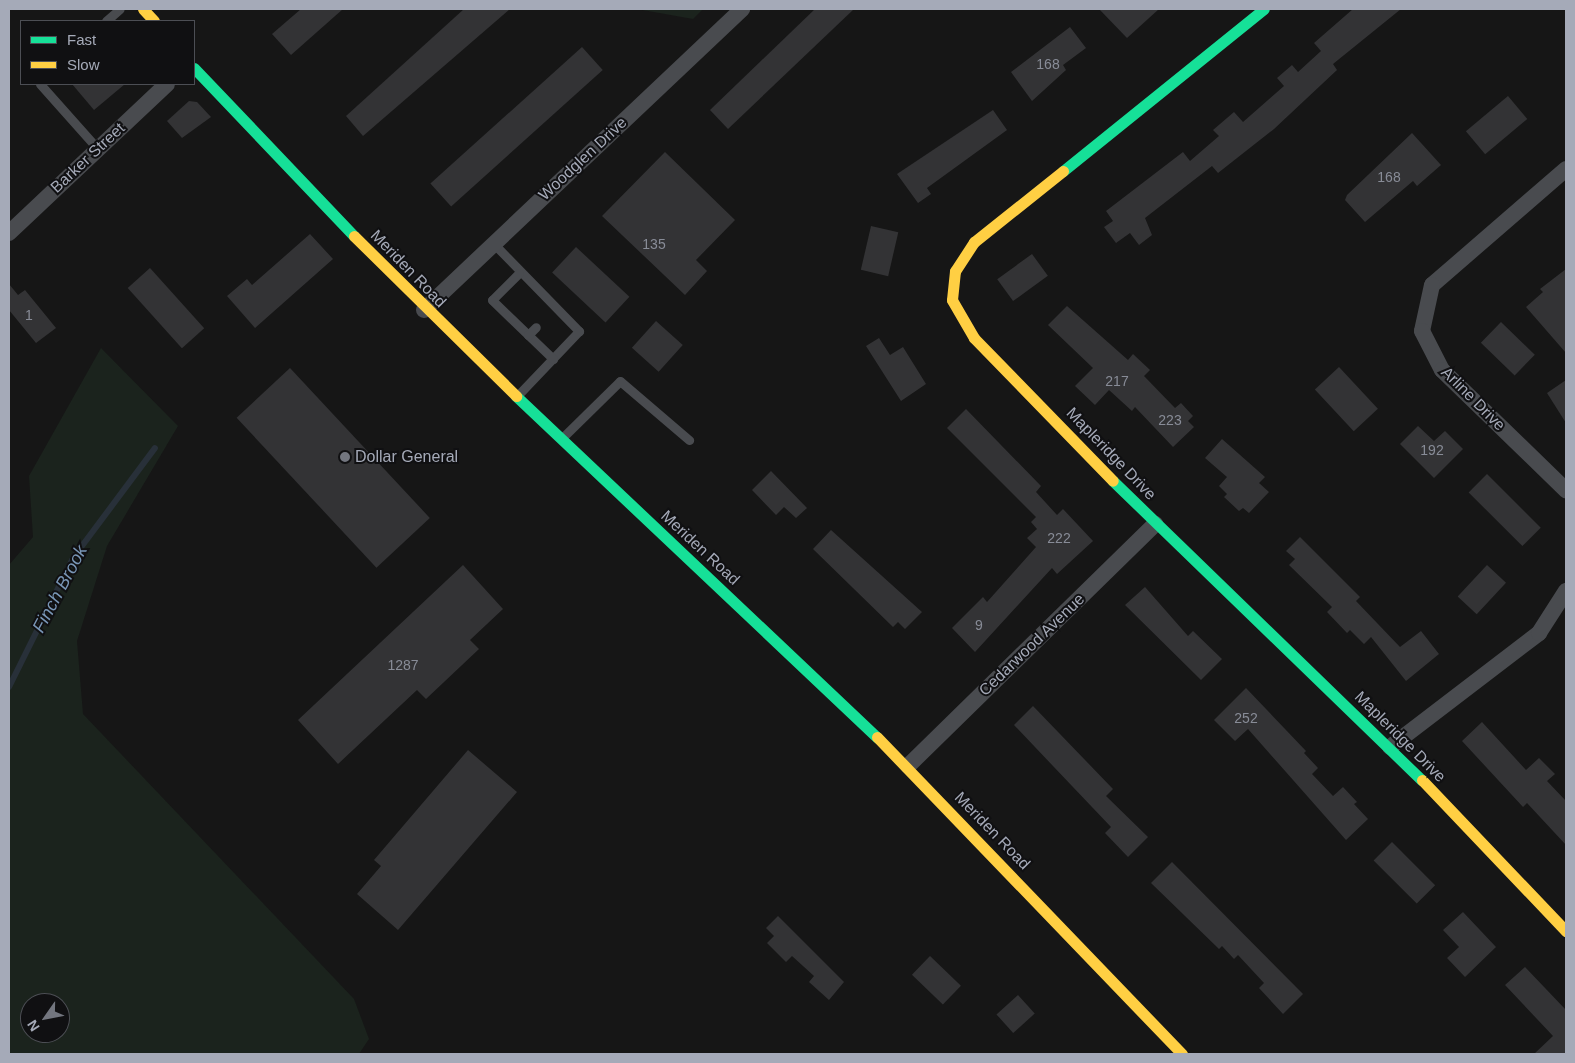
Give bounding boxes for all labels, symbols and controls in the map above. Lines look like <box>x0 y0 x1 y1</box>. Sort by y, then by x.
legend <box>20 20 195 85</box>
text: Fast <box>67 31 96 48</box>
text: Slow <box>67 56 100 73</box>
house number: 168 <box>1036 56 1060 72</box>
street label: Woodglen Drive <box>535 113 631 205</box>
street label: Barker Street <box>47 119 129 197</box>
house number: 168 <box>1377 169 1401 185</box>
street label: Meriden Road <box>366 226 450 312</box>
house number: 135 <box>642 236 666 252</box>
house number: 1 <box>25 307 33 323</box>
street label: Arline Drive <box>1437 363 1509 435</box>
house number: 217 <box>1105 373 1129 389</box>
street label: Mapleridge Drive <box>1062 404 1160 504</box>
house number: 223 <box>1158 412 1182 428</box>
house number: 192 <box>1420 442 1444 458</box>
place label: Dollar General <box>355 447 458 467</box>
marker: Dollar General <box>339 451 351 463</box>
street label: Meriden Road <box>657 507 743 589</box>
house number: 222 <box>1047 530 1071 546</box>
water label: Finch Brook <box>28 542 92 636</box>
street label: Cedarwood Avenue <box>975 589 1089 701</box>
house number: 9 <box>975 617 983 633</box>
house number: 1287 <box>387 657 419 673</box>
street label: Mapleridge Drive <box>1350 687 1450 787</box>
house number: 252 <box>1234 710 1258 726</box>
street label: Meriden Road <box>950 788 1034 874</box>
north arrow <box>20 993 70 1043</box>
text: N <box>24 1017 43 1034</box>

